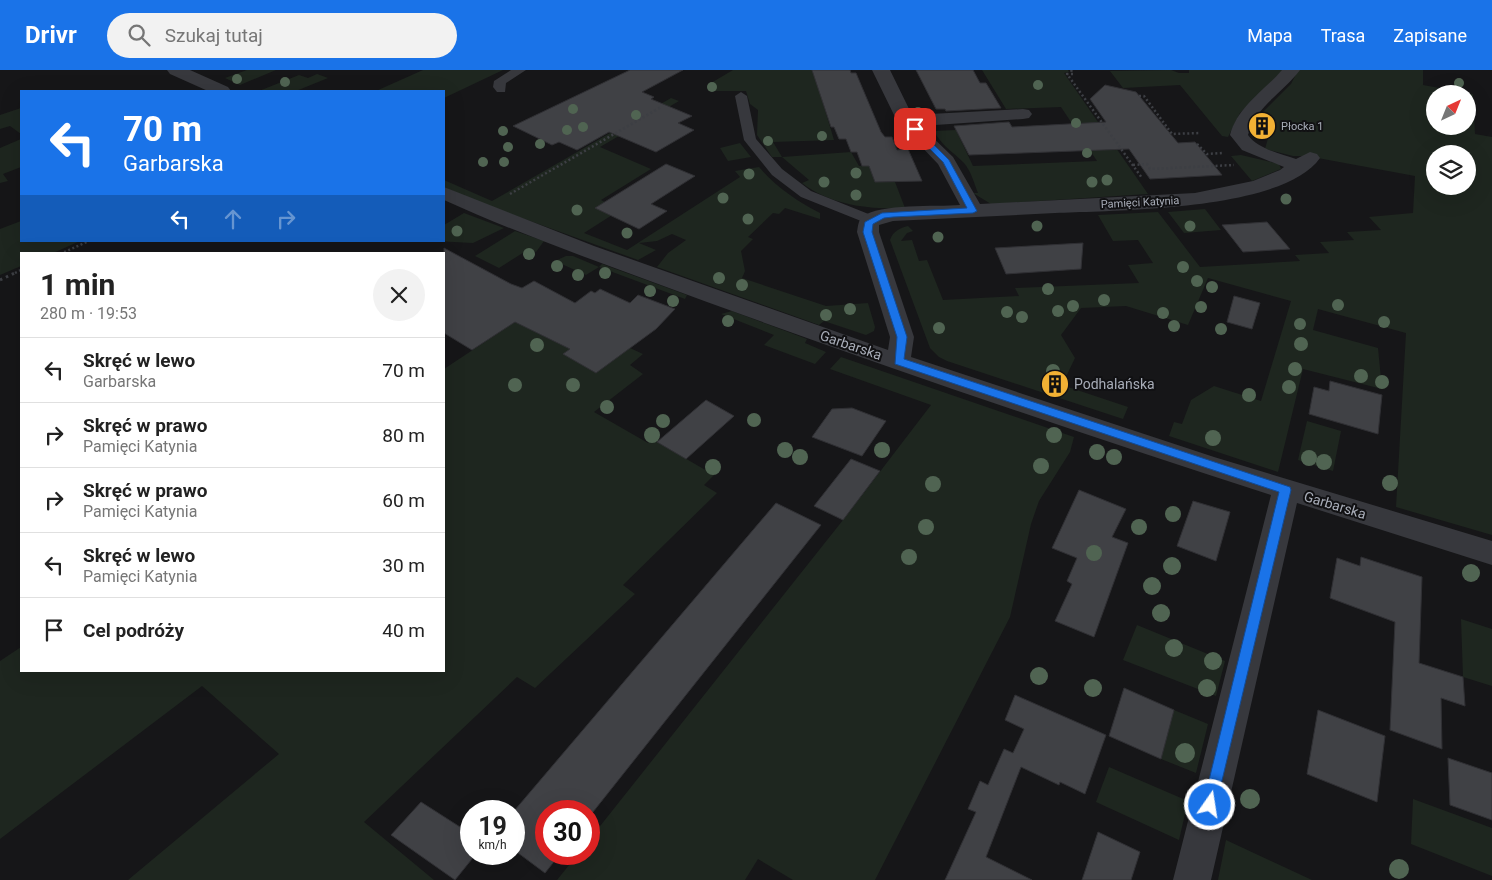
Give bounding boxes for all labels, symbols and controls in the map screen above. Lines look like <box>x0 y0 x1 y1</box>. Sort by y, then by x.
search box <box>107 13 457 58</box>
text: Drivr <box>25 21 77 49</box>
icon: search <box>125 21 153 49</box>
text: Szukaj tutaj <box>165 24 263 47</box>
text: Mapa <box>1247 25 1293 46</box>
text: Trasa <box>1321 25 1365 46</box>
text: Zapisane <box>1393 25 1467 46</box>
north arrow <box>1426 85 1476 135</box>
map controls <box>1426 85 1476 195</box>
pin <box>894 108 936 150</box>
text: 70 m <box>123 109 202 150</box>
icon: left <box>40 110 105 175</box>
building icon: Płocka 1 <box>1247 111 1277 141</box>
icon: arrive <box>901 115 929 143</box>
place label: Płocka 1 <box>1281 120 1323 133</box>
button: layers <box>1426 145 1476 195</box>
text: Garbarska <box>123 151 224 176</box>
street label: Pamięci Katynia <box>1100 194 1180 211</box>
icon: left <box>166 205 194 233</box>
icon: ahead <box>219 205 247 233</box>
icon: right <box>272 205 300 233</box>
text: 1 min <box>40 267 115 302</box>
button: close <box>373 269 425 321</box>
text: 280 m · 19:53 <box>40 304 137 323</box>
street label: Garbarska <box>818 327 884 363</box>
text: Skręć w lewo <box>83 349 195 372</box>
icon: left <box>40 356 68 384</box>
text: 70 m <box>382 359 425 382</box>
building icon: Podhalańska <box>1040 369 1070 399</box>
text: Garbarska <box>83 372 156 391</box>
place label: Podhalańska <box>1074 376 1155 392</box>
text: Skręć w prawo <box>83 414 207 437</box>
icon: right <box>40 421 68 449</box>
text: 80 m <box>382 424 425 447</box>
text: Pamięci Katynia <box>83 437 197 456</box>
text: Skręć w prawo <box>83 479 207 502</box>
icon: right <box>40 486 68 514</box>
street label: Garbarska <box>1302 488 1368 522</box>
text: 60 m <box>382 489 425 512</box>
text: Pamięci Katynia <box>83 502 197 521</box>
text: Skręć w lewo <box>83 544 195 567</box>
icon: left <box>40 551 68 579</box>
text: 30 m <box>382 554 425 577</box>
text: Pamięci Katynia <box>83 567 197 586</box>
icon: arrive <box>40 616 68 644</box>
text: Cel podróży <box>83 619 184 642</box>
text: 40 m <box>382 619 425 642</box>
position arrow <box>1183 778 1235 830</box>
speed limit sign: 30 <box>535 800 600 865</box>
text: 19 <box>478 812 507 841</box>
text: km/h <box>478 838 507 852</box>

